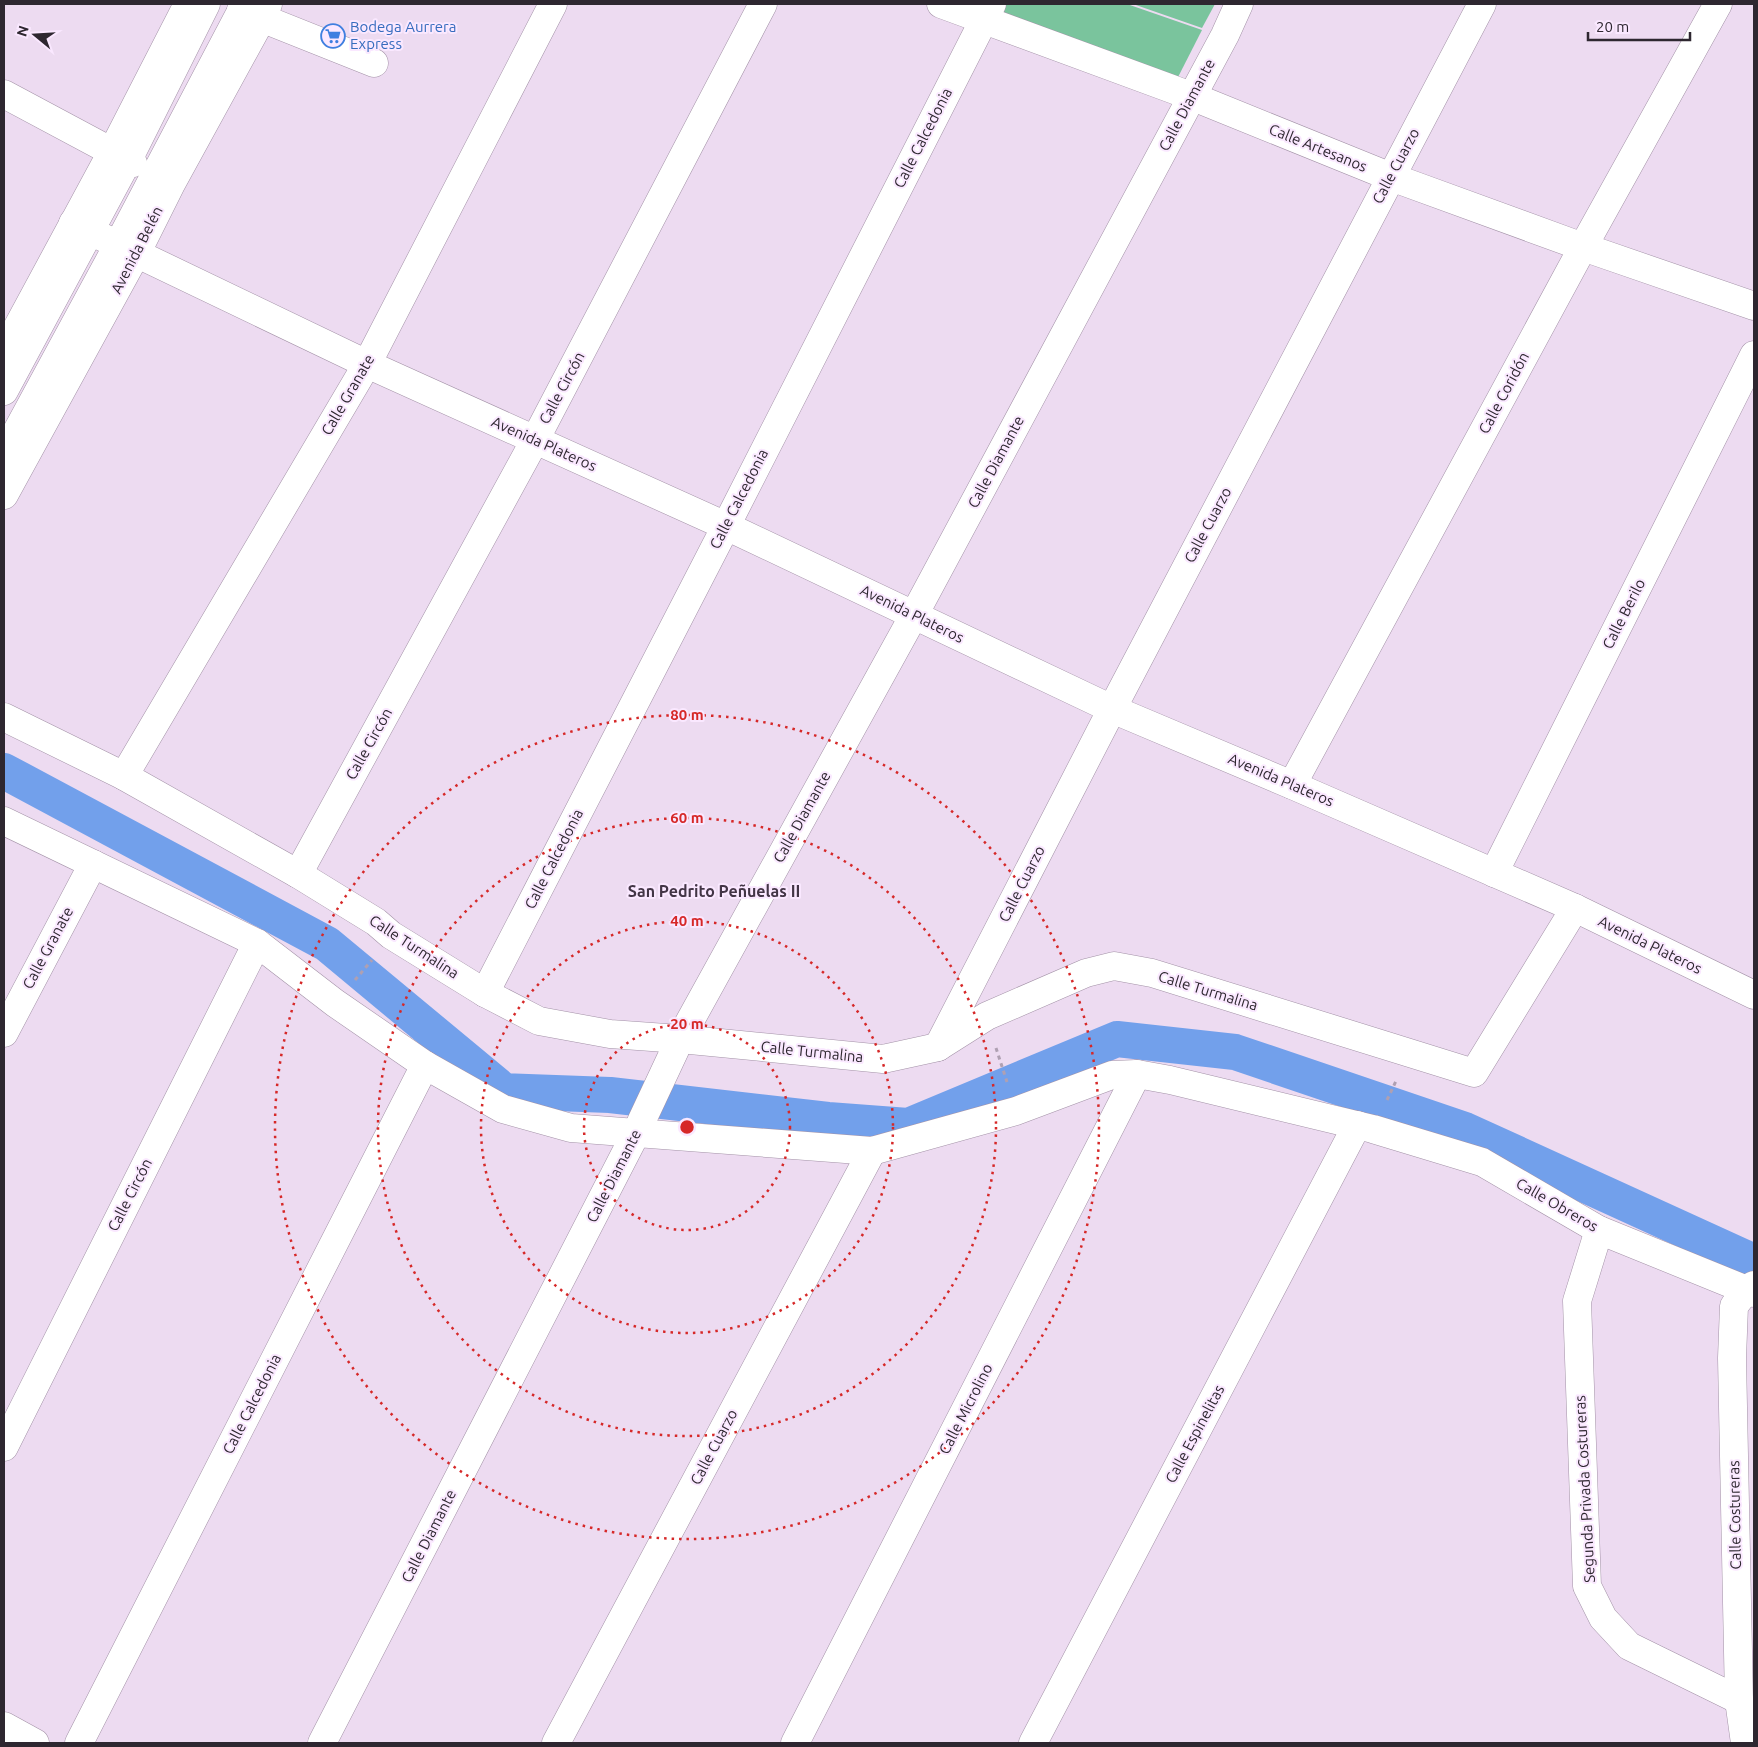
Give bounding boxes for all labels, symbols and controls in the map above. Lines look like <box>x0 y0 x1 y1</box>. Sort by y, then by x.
north arrow <box>10 10 60 60</box>
scale bar <box>1588 10 1690 42</box>
place label: Bodega Aurrera Express <box>350 18 456 52</box>
text: 20 m <box>1596 18 1629 35</box>
supermarket icon: Bodega Aurrera Express <box>320 23 346 49</box>
text: N <box>13 24 32 38</box>
street label: Calle Diamante <box>1155 56 1218 154</box>
street label: Calle Calcedonia <box>890 85 955 191</box>
street label: Calle Artesanos <box>1267 120 1370 175</box>
street label: Calle Cuarzo <box>1369 125 1423 206</box>
street label: Avenida Belén <box>107 203 166 296</box>
street label: Calle Circón <box>535 349 588 427</box>
street label: Calle Coridón <box>1475 349 1532 436</box>
street label: Calle Granate <box>318 351 377 438</box>
street label: Avenida Plateros <box>489 413 599 474</box>
street label: Calle Diamante <box>964 413 1027 511</box>
street label: Calle Calcedonia <box>706 446 771 552</box>
street label: Calle Cuarzo <box>1181 484 1235 565</box>
street label: Calle Berilo <box>1599 576 1648 652</box>
street label: Avenida Plateros <box>858 581 967 646</box>
street label: Calle Circón <box>342 705 395 783</box>
text: 80 m <box>670 706 704 723</box>
street label: Avenida Plateros <box>1226 750 1337 809</box>
street label: Calle Diamante <box>769 768 834 865</box>
street label: Calle Calcedonia <box>521 806 586 912</box>
text: 60 m <box>670 809 704 826</box>
street label: Calle Cuarzo <box>995 843 1048 925</box>
district label: San Pedrito Peñuelas II <box>628 882 800 900</box>
street label: Calle Granate <box>19 904 76 992</box>
street label: Calle Turmalina <box>366 911 462 982</box>
text: 40 m <box>670 912 704 929</box>
street label: Avenida Plateros <box>1596 912 1705 977</box>
street label: Calle Turmalina <box>1156 967 1260 1014</box>
text: 20 m <box>670 1015 704 1032</box>
street label: Calle Turmalina <box>760 1038 864 1065</box>
centre of rings <box>678 1118 696 1136</box>
street label: Calle Diamante <box>583 1127 644 1225</box>
street label: Calle Circón <box>104 1156 155 1234</box>
street label: Calle Obreros <box>1513 1174 1601 1235</box>
street label: Calle Calcedonia <box>219 1351 284 1457</box>
street label: Calle Microlino <box>935 1361 996 1457</box>
street label: Calle Espinelitas <box>1162 1382 1227 1486</box>
street label: Segunda Privada Costureras <box>1571 1395 1598 1583</box>
street label: Calle Cuarzo <box>687 1406 741 1487</box>
street label: Calle Costureras <box>1725 1460 1744 1570</box>
street label: Calle Diamante <box>398 1487 459 1585</box>

